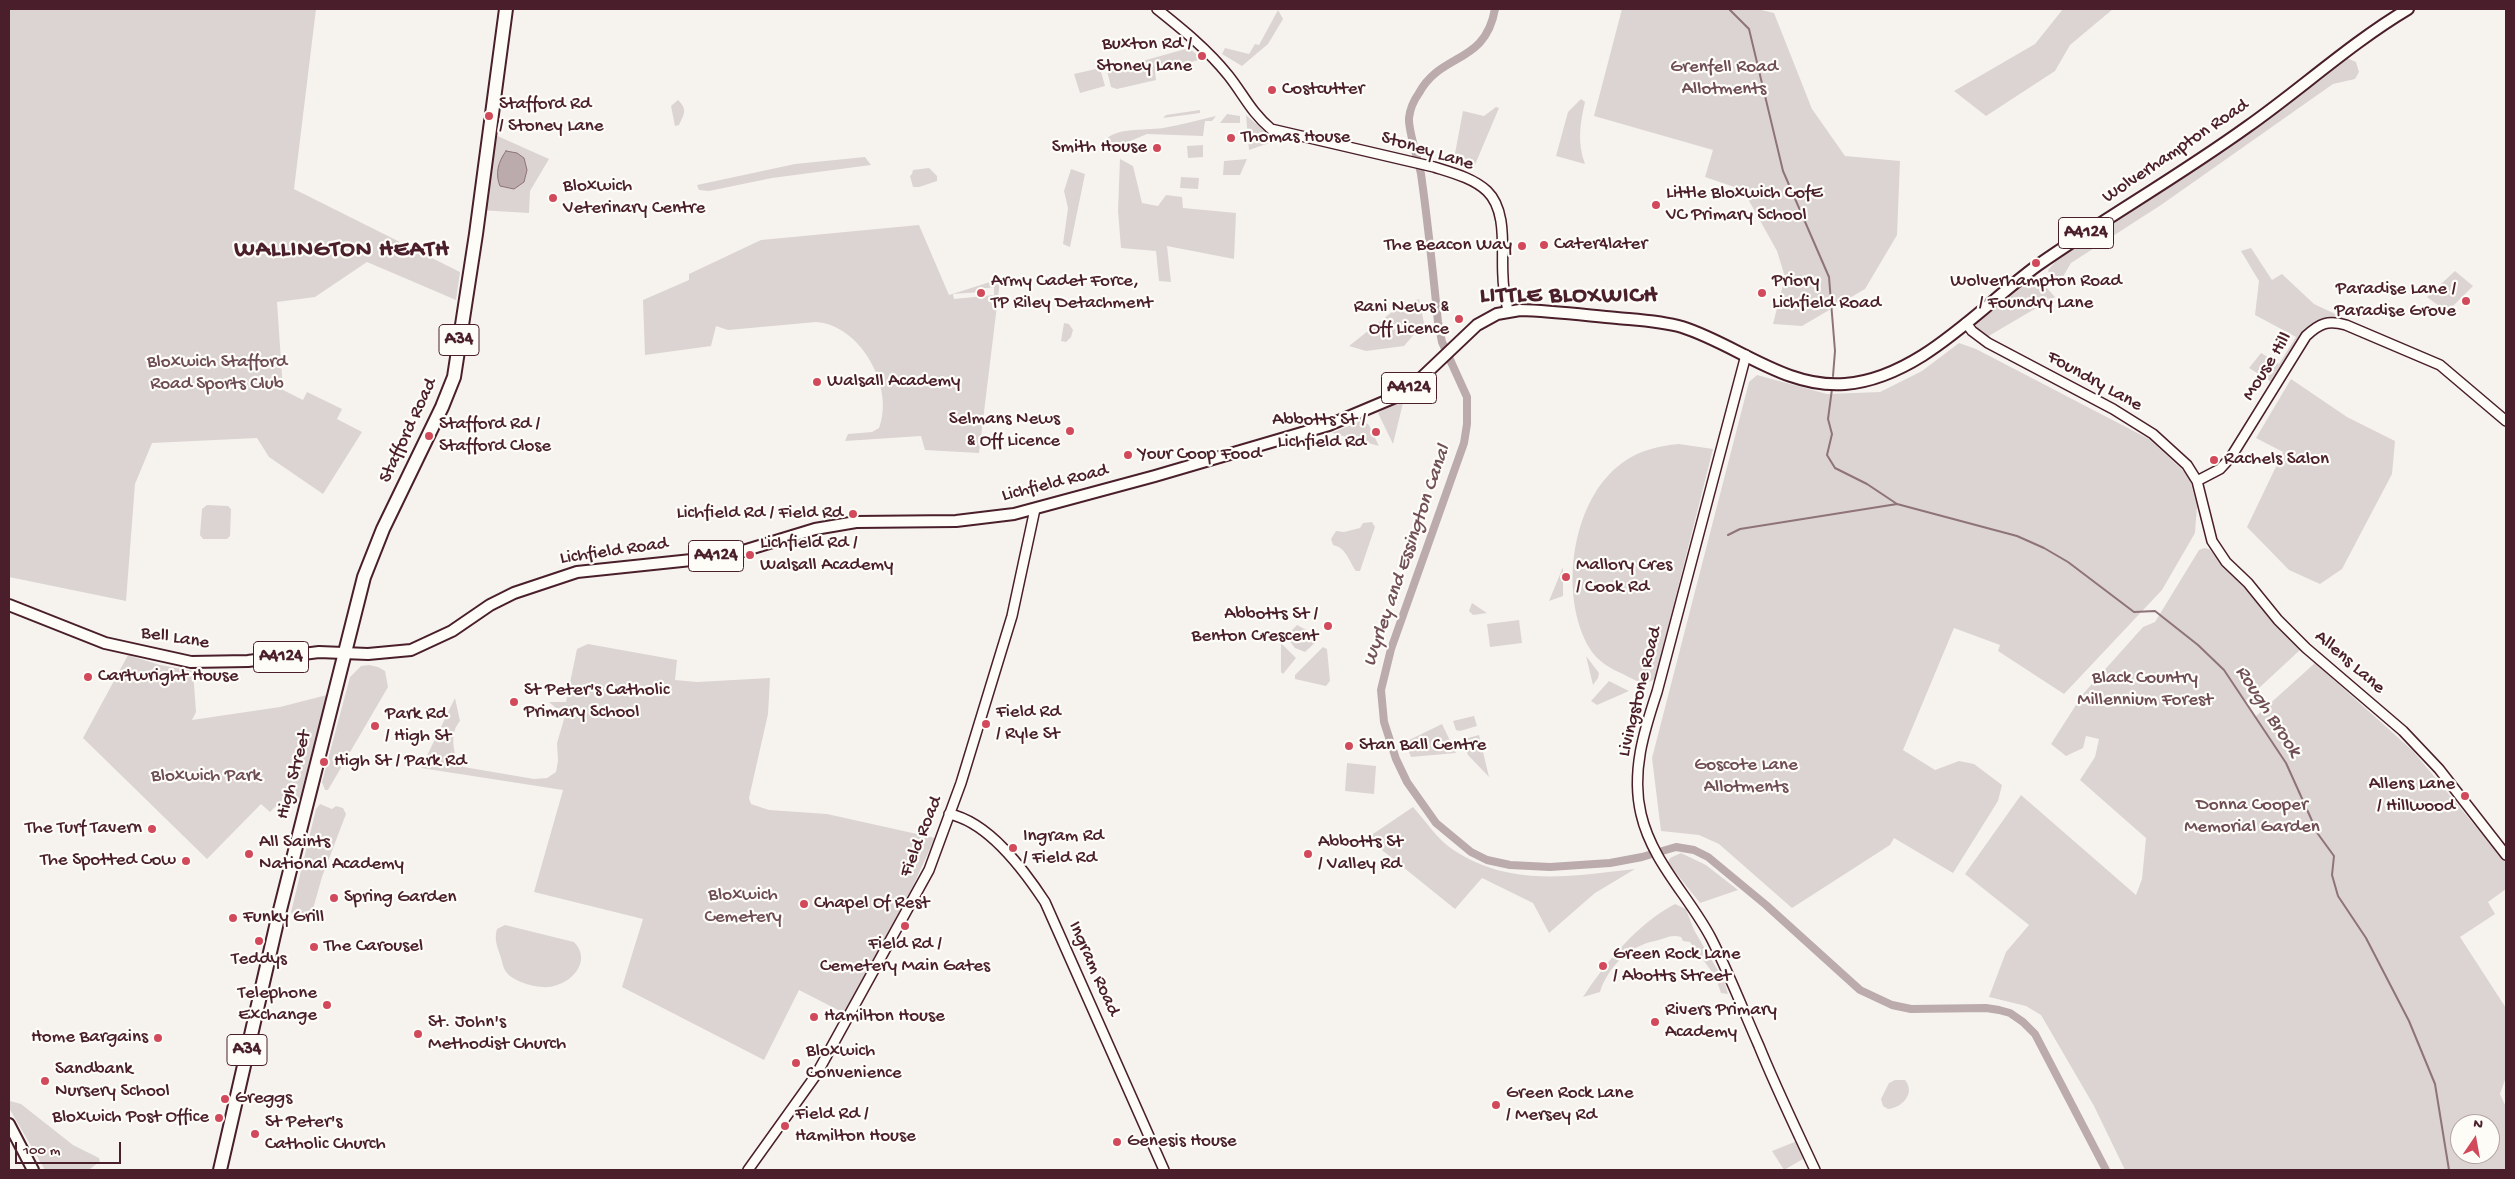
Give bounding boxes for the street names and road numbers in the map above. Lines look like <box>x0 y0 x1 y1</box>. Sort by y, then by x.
street label: Wolverhampton Road <box>2099 95 2253 209</box>
street label: Stoney Lane <box>1378 127 1476 177</box>
road number: A4124 <box>2058 218 2114 248</box>
road number: A34 <box>439 324 479 356</box>
street label: Mouse Hill <box>2238 328 2298 406</box>
street label: Foundry Lane <box>2042 346 2146 418</box>
road number: A4124 <box>1382 372 1436 403</box>
street label: Stafford Road <box>375 375 443 487</box>
street label: Lichfield Road <box>999 460 1111 508</box>
street label: Lichfield Road <box>559 533 669 571</box>
road number: A4124 <box>688 540 744 572</box>
street label: Bell Lane <box>139 622 211 656</box>
street label: Livingstone Road <box>1614 625 1668 759</box>
street label: Allens Lane <box>2309 626 2389 700</box>
road number: A4124 <box>254 642 308 672</box>
street label: High Street <box>272 728 318 822</box>
street label: Field Road <box>896 793 948 881</box>
street label: Ingram Road <box>1062 918 1124 1020</box>
road number: A34 <box>227 1034 267 1066</box>

